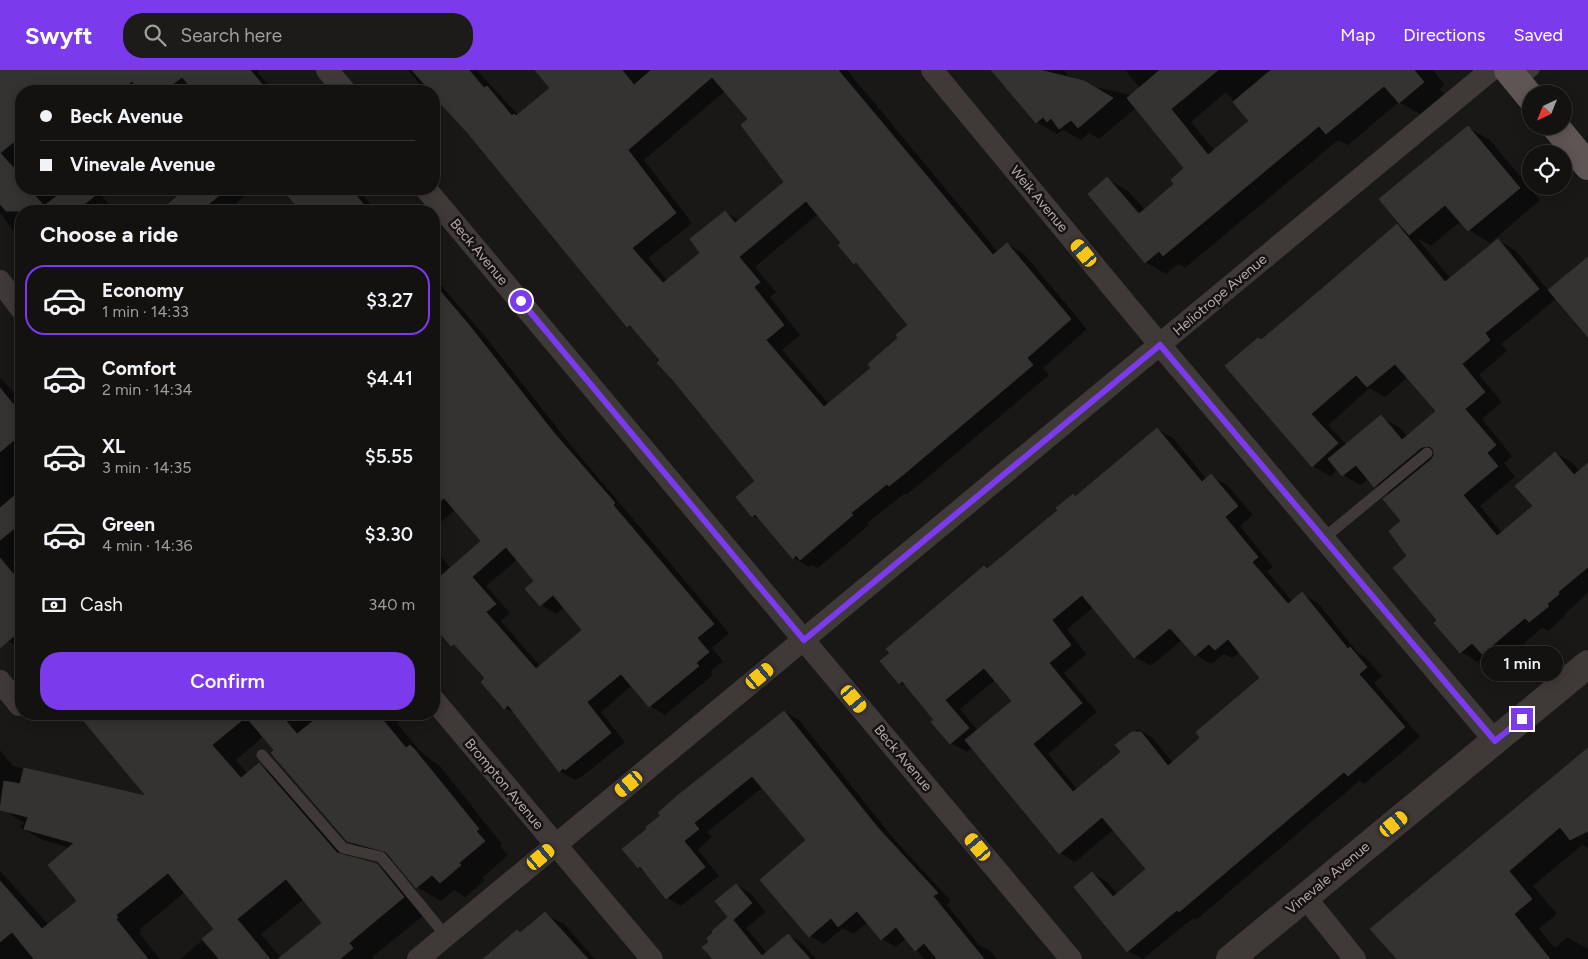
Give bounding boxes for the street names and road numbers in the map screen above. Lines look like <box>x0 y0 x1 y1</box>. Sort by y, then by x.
street label: Weik Avenue <box>1006 162 1072 236</box>
street label: Beck Avenue <box>446 215 512 289</box>
street label: Heliotrope Avenue <box>1170 251 1271 339</box>
street label: Beck Avenue <box>870 721 936 795</box>
street label: Brompton Avenue <box>461 735 547 833</box>
street label: Vinevale Avenue <box>1283 838 1374 918</box>

